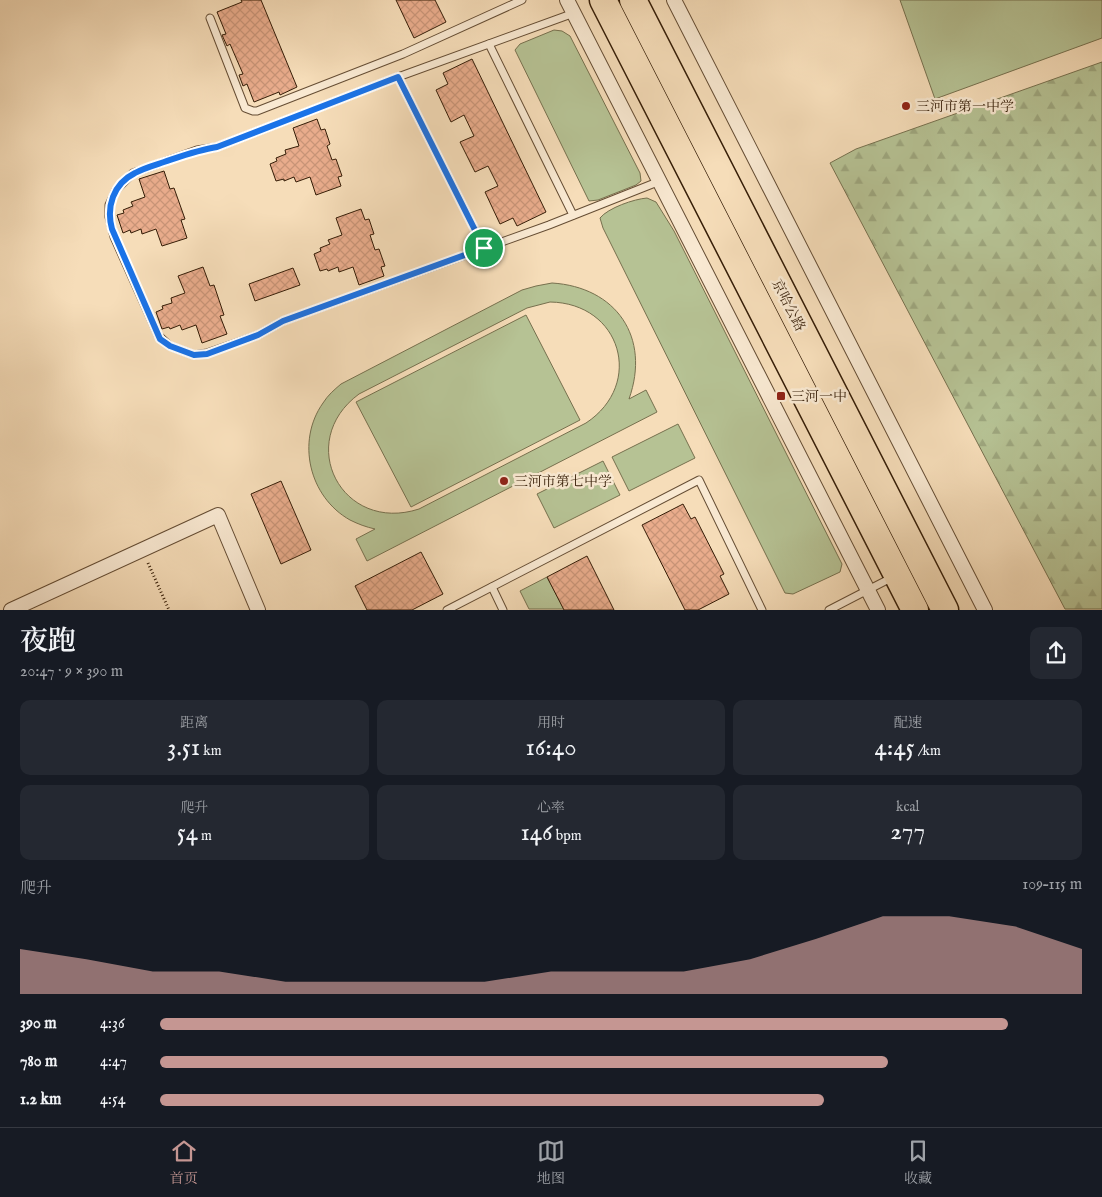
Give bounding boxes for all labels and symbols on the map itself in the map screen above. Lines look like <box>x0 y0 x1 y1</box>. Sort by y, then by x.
place label: 三河市第一中学 <box>916 98 1014 116</box>
marker: 三河市第一中学 <box>900 100 912 112</box>
pin <box>463 227 505 269</box>
street label: 京哈公路 <box>767 276 809 334</box>
place label: 三河一中 <box>791 388 847 406</box>
marker: 三河一中 <box>775 390 787 402</box>
place label: 三河市第七中学 <box>514 473 612 491</box>
marker: 三河市第七中学 <box>498 475 510 487</box>

